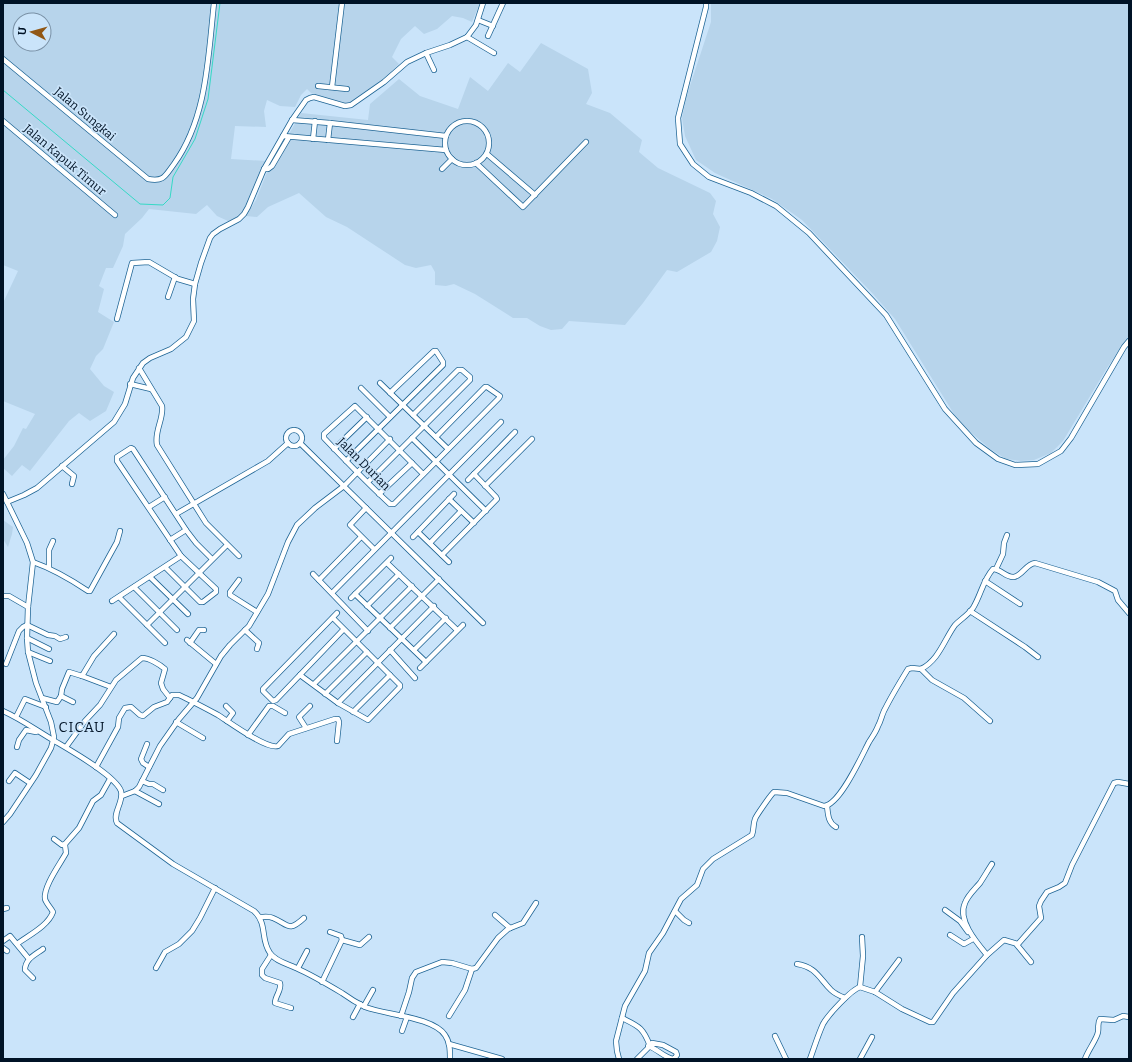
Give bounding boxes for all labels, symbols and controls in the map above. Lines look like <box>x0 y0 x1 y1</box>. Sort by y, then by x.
north arrow <box>12 12 52 52</box>
text: U <box>16 26 29 36</box>
street label: Jalan Sungkai <box>51 84 119 144</box>
street label: Jalan Kapuk Timur <box>20 121 109 199</box>
street label: Jalan Durian <box>334 434 394 494</box>
district label: CICAU <box>58 719 106 736</box>

